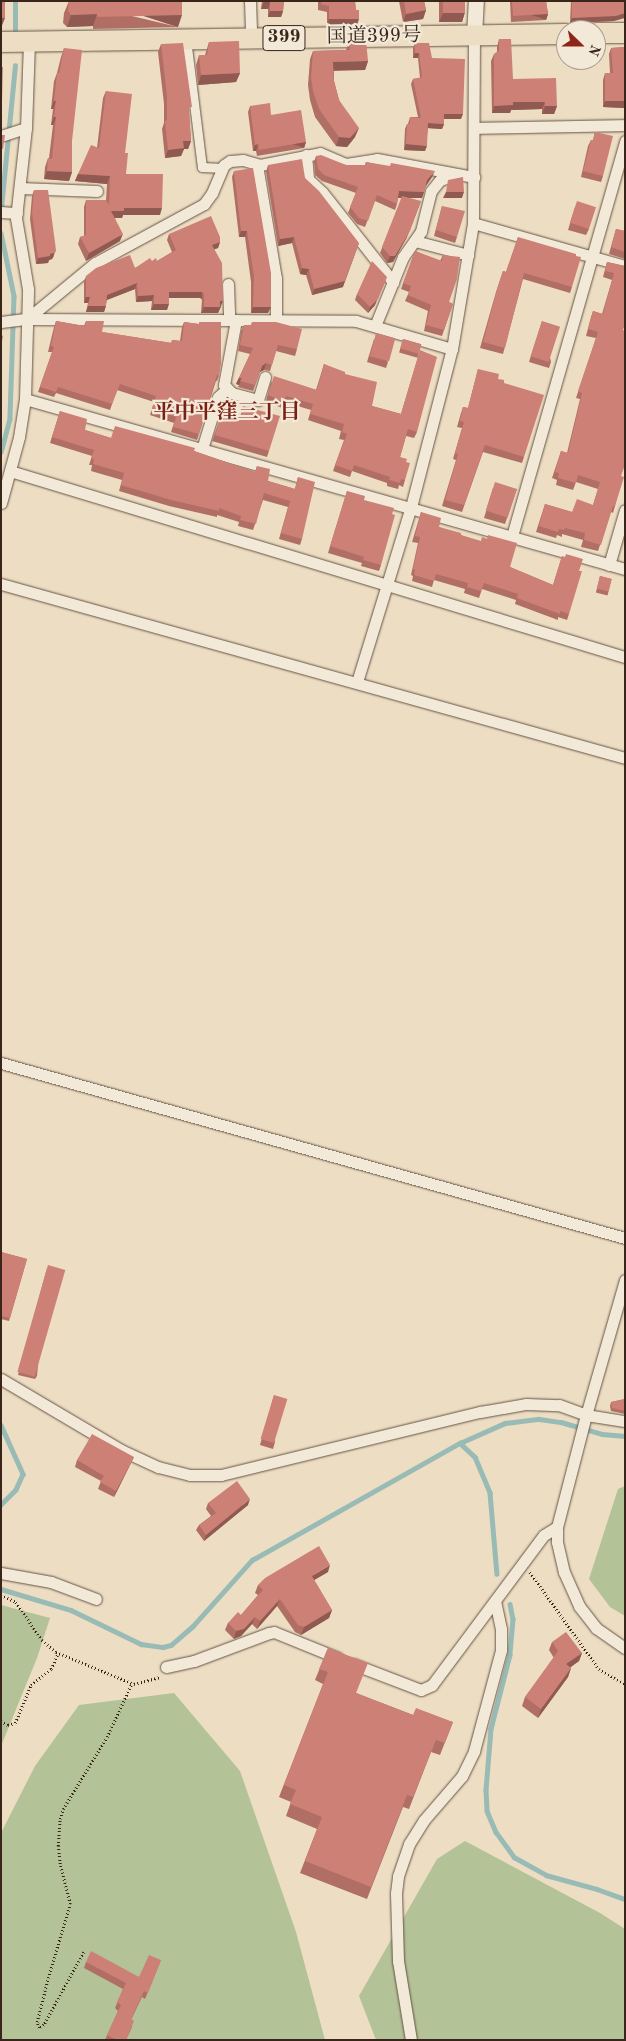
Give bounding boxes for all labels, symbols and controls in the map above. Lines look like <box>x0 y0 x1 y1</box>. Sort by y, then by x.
north arrow <box>556 20 606 70</box>
road number: 399 <box>262 22 306 54</box>
street label: 国道399号 <box>326 24 422 50</box>
text: N <box>585 43 602 58</box>
district label: 平中平窪三丁目 <box>154 400 300 426</box>

